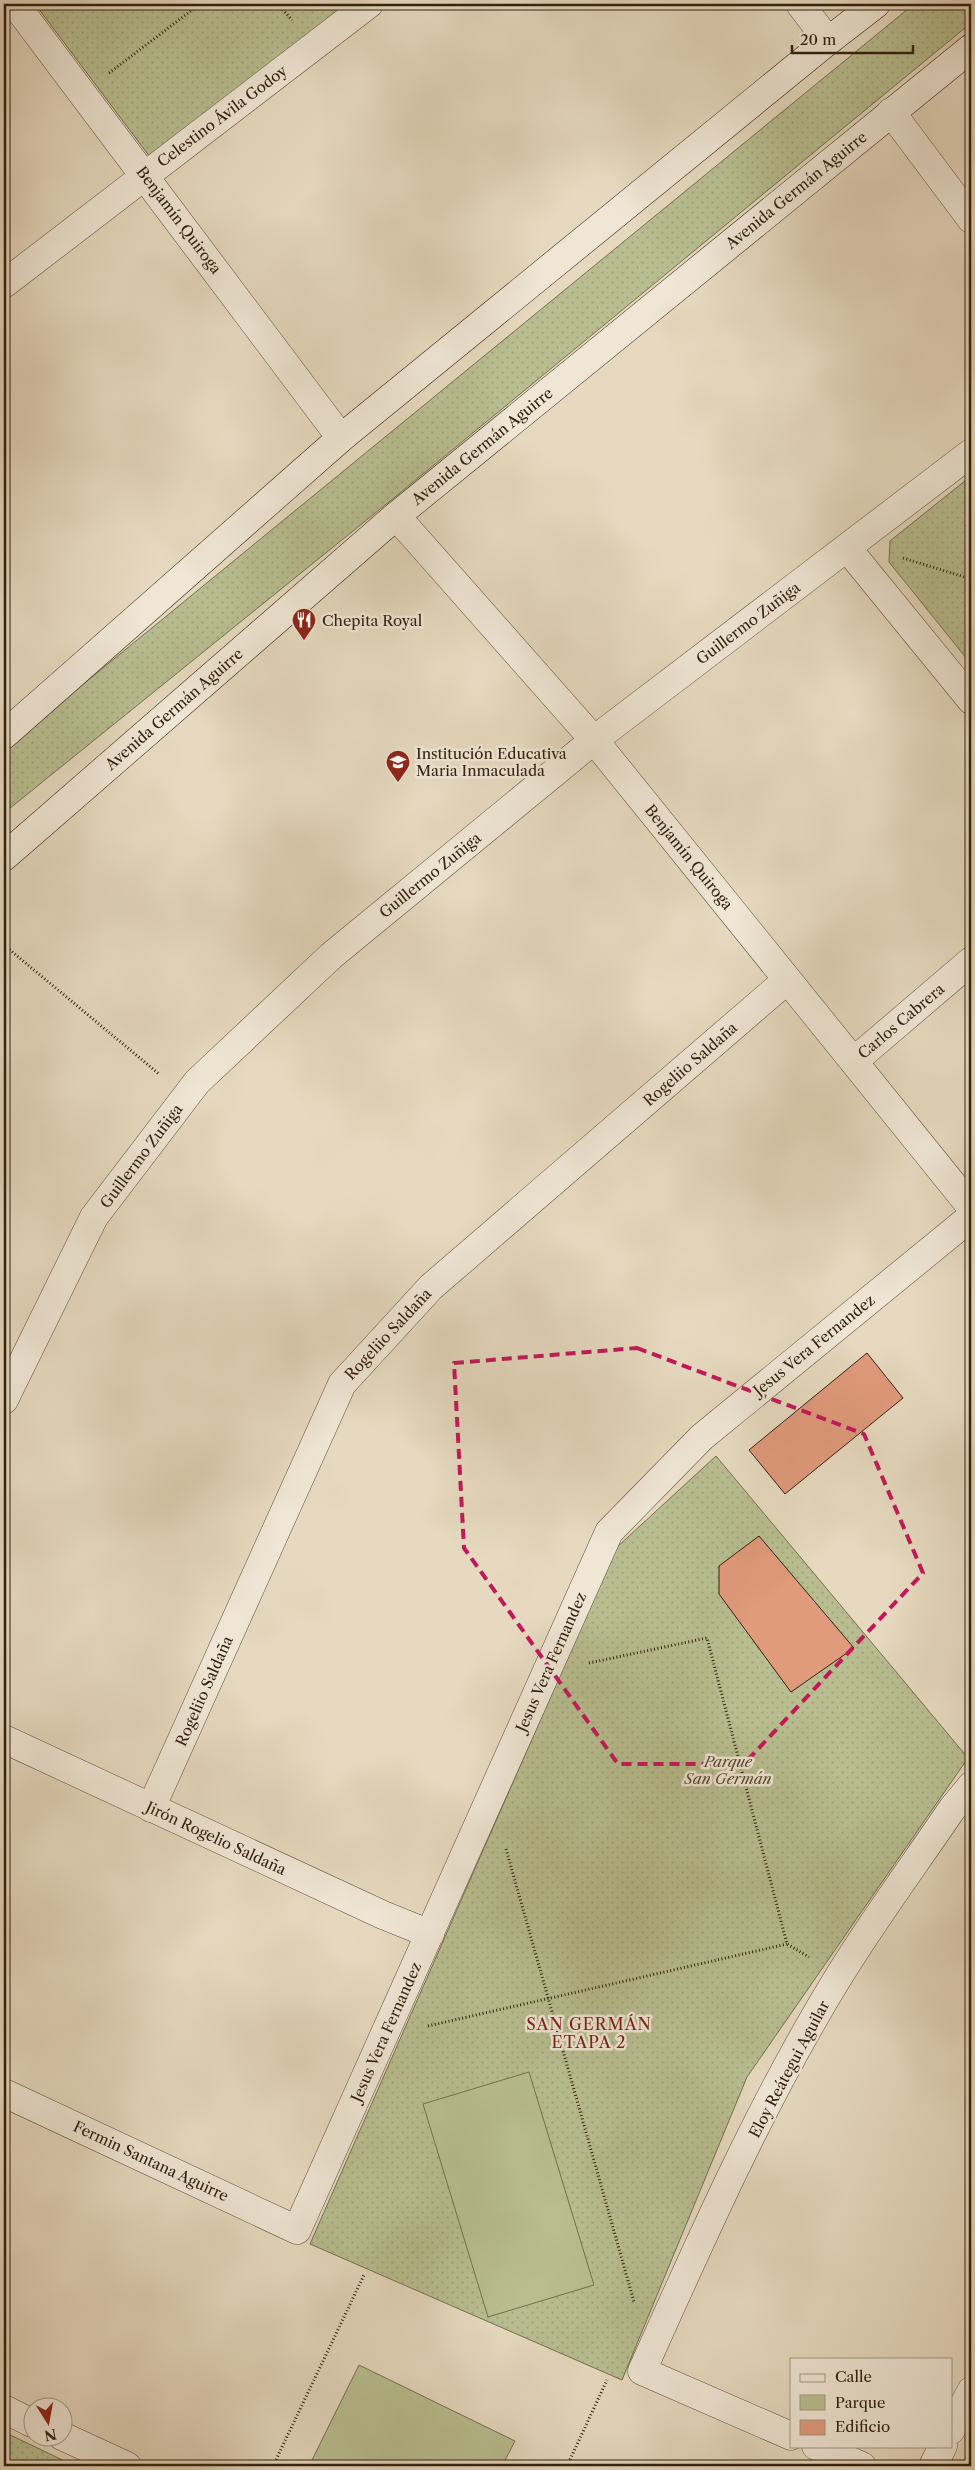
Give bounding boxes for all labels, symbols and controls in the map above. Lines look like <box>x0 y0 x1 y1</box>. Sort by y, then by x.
scale bar <box>792 22 914 54</box>
text: 20 m <box>800 30 836 49</box>
street label: Celestino Ávila Godoy <box>153 61 291 171</box>
street label: Avenida Germán Aguirre <box>721 127 870 253</box>
street label: Benjamín Quiroga <box>132 162 226 278</box>
street label: Avenida Germán Aguirre <box>407 383 556 509</box>
street label: Guillermo Zuñiga <box>692 578 804 668</box>
restaurant icon: Chepita Royal <box>291 607 317 641</box>
place label: Chepita Royal <box>322 611 423 630</box>
street label: Avenida Germán Aguirre <box>101 644 247 775</box>
place label: Institución Educativa Maria Inmaculada <box>416 744 567 780</box>
school or university icon: Institución Educativa Maria Inmaculada <box>385 749 411 783</box>
street label: Benjamín Quiroga <box>641 801 737 913</box>
street label: Guillermo Zuñiga <box>375 828 485 922</box>
street label: Carlos Cabrera <box>854 979 948 1063</box>
street label: Rogeliio Saldaña <box>639 1018 741 1110</box>
street label: Guillermo Zuñiga <box>96 1100 186 1212</box>
street label: Rogeliio Saldaña <box>341 1284 435 1384</box>
street label: Jesus Vera Fernandez <box>748 1290 879 1401</box>
street label: Jesus Vera Fernandez <box>511 1589 590 1737</box>
street label: Rogeliio Saldaña <box>171 1633 237 1749</box>
park label: Parque San Germán <box>683 1752 772 1788</box>
street label: Jirón Rogelio Saldaña <box>141 1796 289 1879</box>
street label: Jesus Vera Fernandez <box>346 1959 425 2107</box>
street label: Eloy Reátegui Aguilar <box>745 1996 834 2141</box>
district label: SAN GERMÁN ETAPA 2 <box>526 2014 652 2052</box>
street label: Fermin Santana Aguirre <box>70 2117 232 2205</box>
legend <box>790 2358 952 2448</box>
text: Calle <box>835 2367 872 2386</box>
text: Parque <box>835 2393 885 2412</box>
north arrow <box>22 2398 72 2448</box>
text: Edificio <box>835 2417 890 2436</box>
text: N <box>43 2425 58 2445</box>

